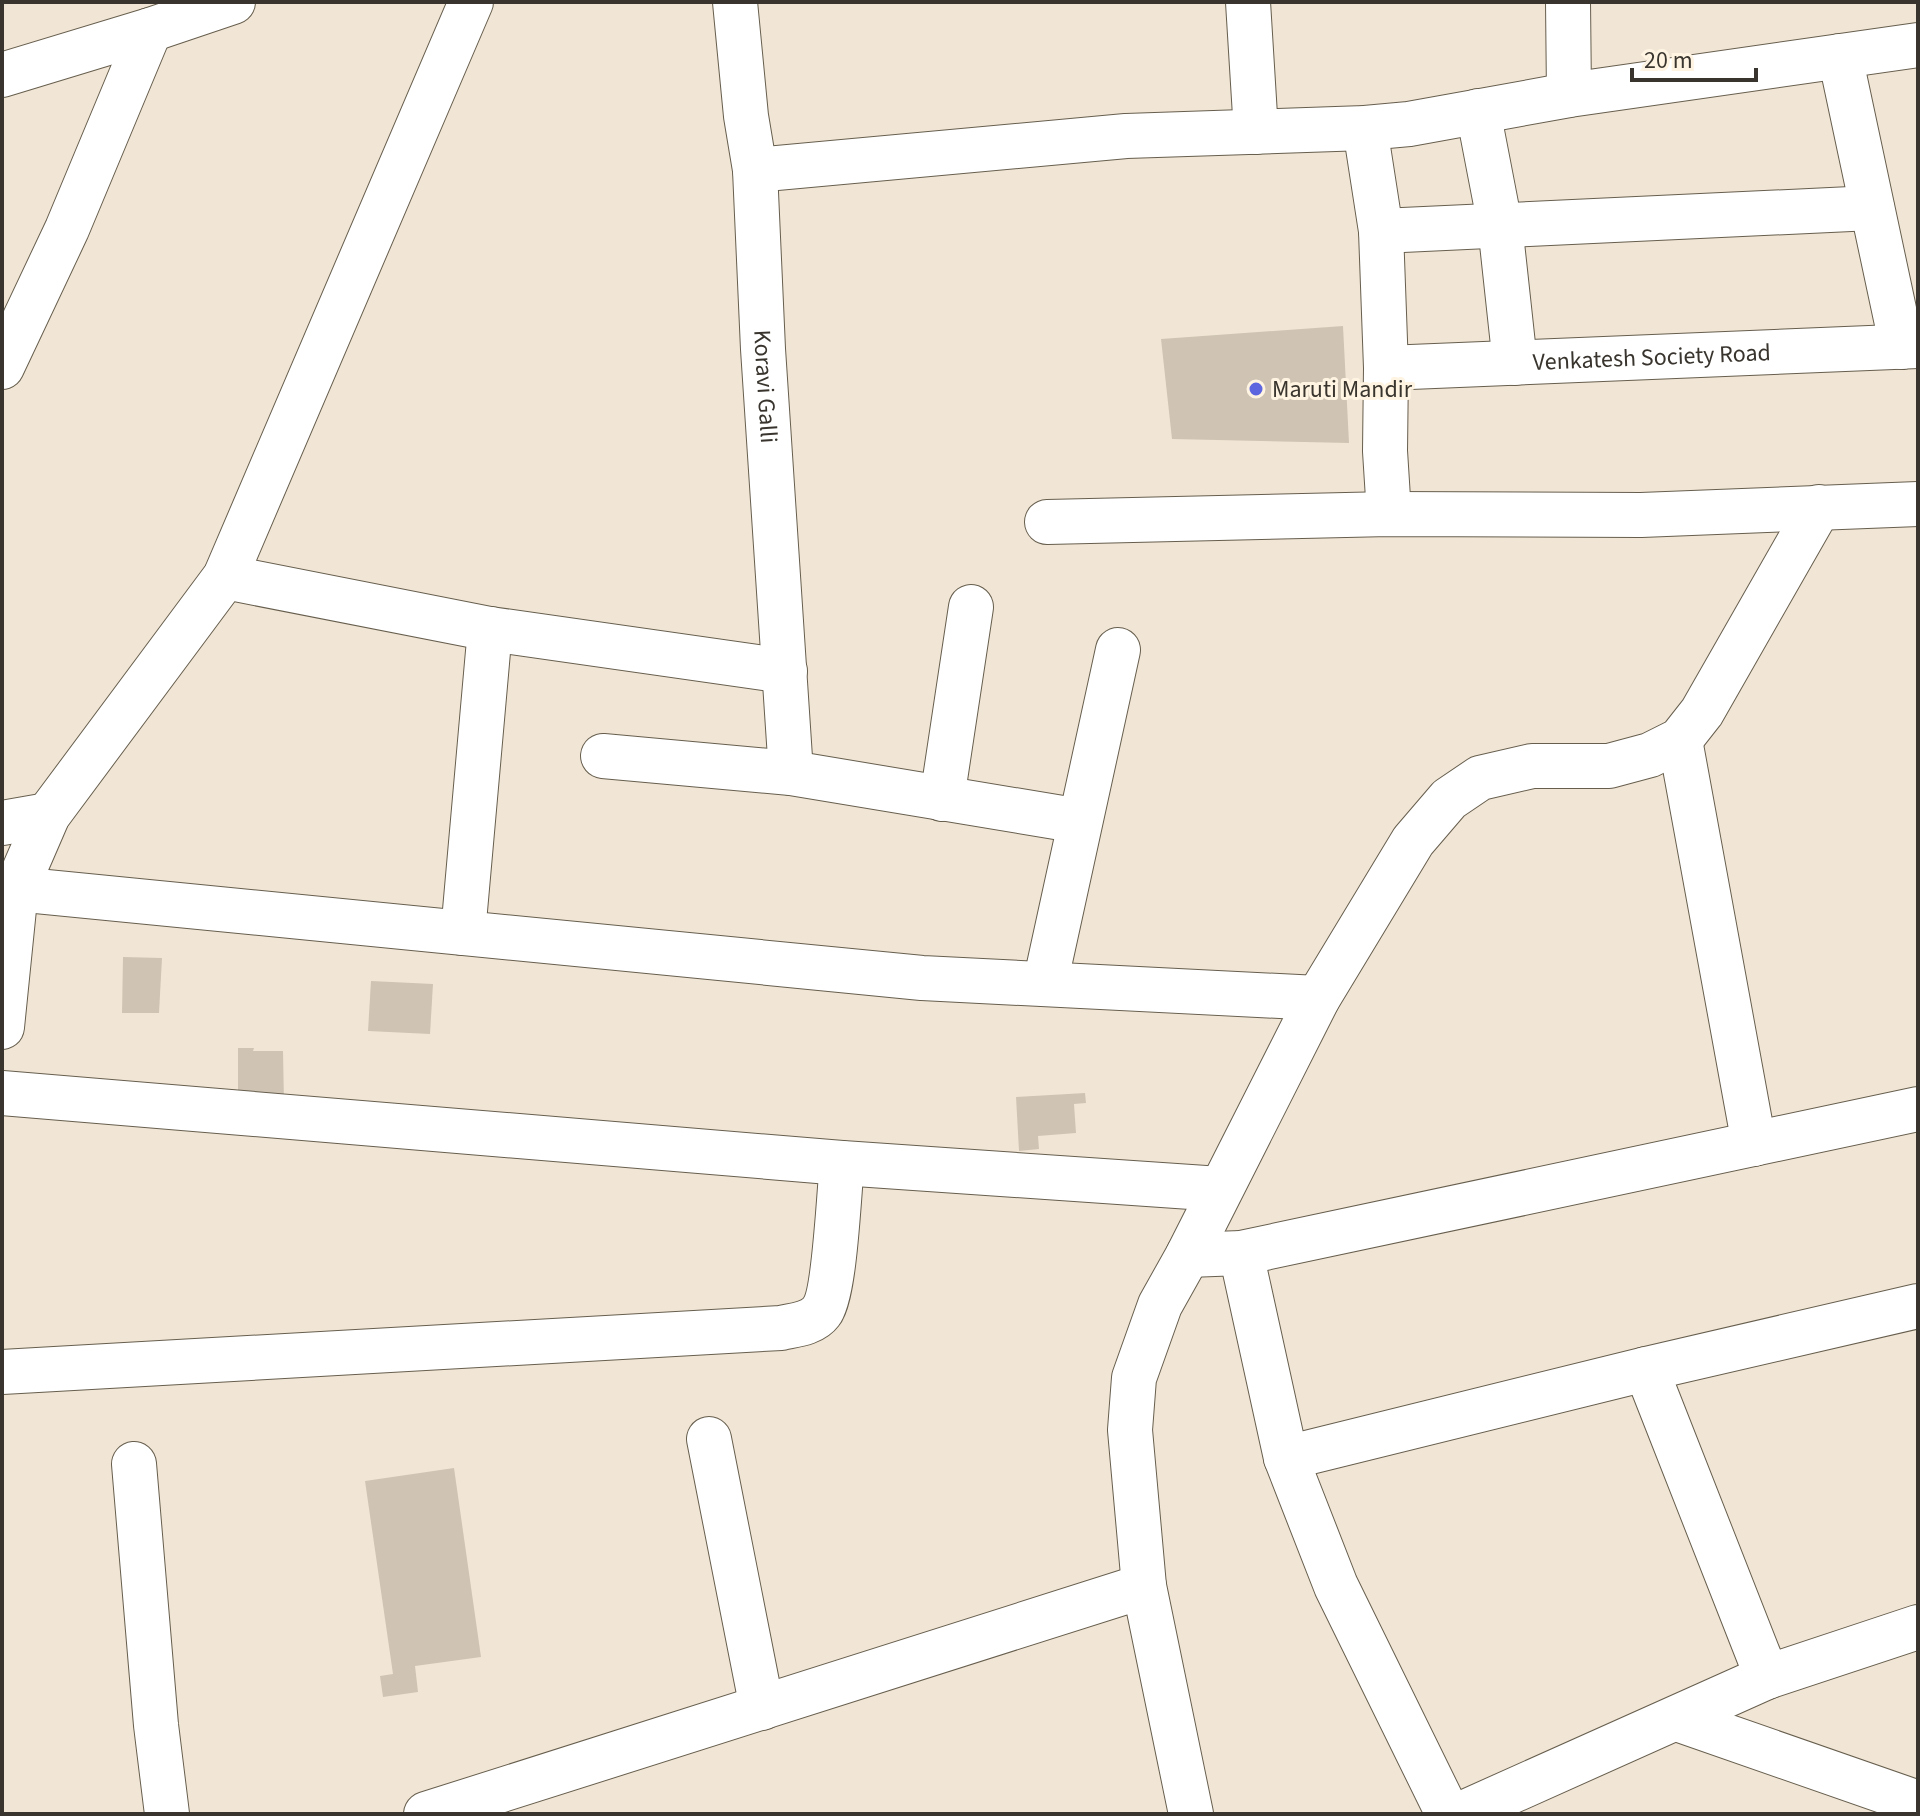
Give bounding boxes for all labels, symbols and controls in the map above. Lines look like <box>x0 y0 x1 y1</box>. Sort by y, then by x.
scale bar <box>1632 32 1756 82</box>
text: 20 m <box>1644 43 1693 78</box>
street label: Koravi Galli <box>744 329 786 444</box>
street label: Venkatesh Society Road <box>1532 335 1772 380</box>
place label: Maruti Mandir <box>1272 372 1413 407</box>
marker: Maruti Mandir <box>1247 380 1265 398</box>

